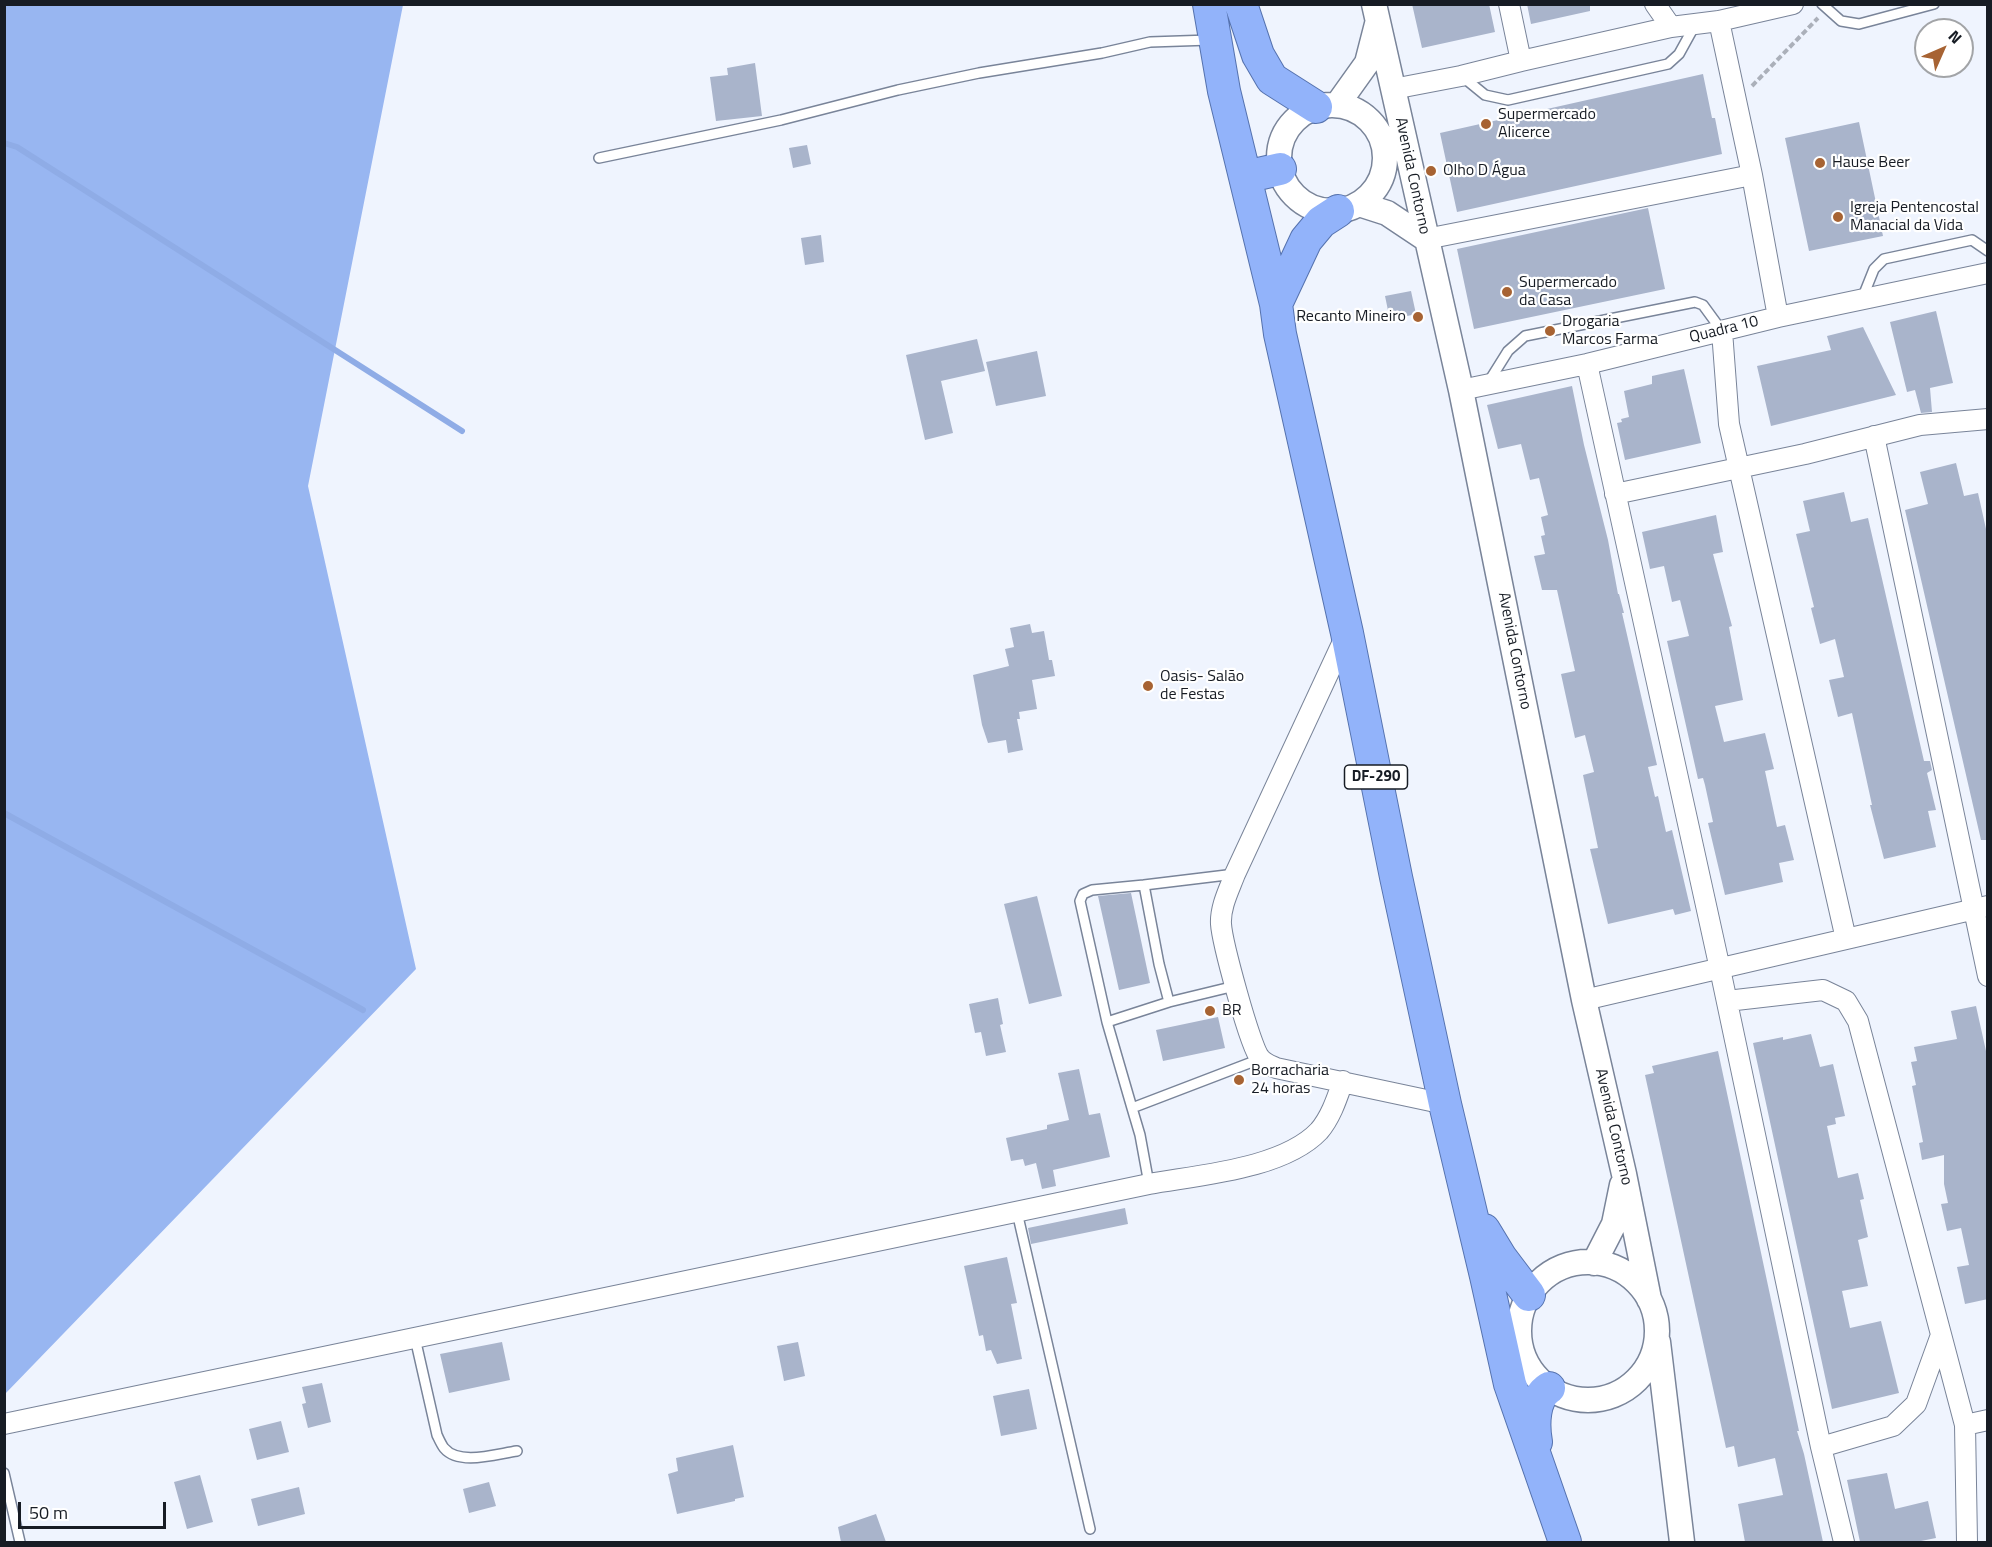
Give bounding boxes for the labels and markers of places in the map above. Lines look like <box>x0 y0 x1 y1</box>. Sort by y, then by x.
place label: Supermercado Alicerce <box>1498 105 1596 143</box>
marker: Supermercado Alicerce <box>1479 117 1493 131</box>
place label: Hause Beer <box>1832 153 1910 173</box>
marker: Hause Beer <box>1813 156 1827 170</box>
place label: Olho D Água <box>1443 161 1526 181</box>
marker: Olho D Água <box>1424 164 1438 178</box>
place label: Igreja Pentencostal Manacial da Vida <box>1850 198 1979 236</box>
marker: Igreja Pentencostal Manacial da Vida <box>1831 210 1845 224</box>
place label: Supermercado da Casa <box>1519 273 1617 311</box>
marker: Supermercado da Casa <box>1500 285 1514 299</box>
place label: Recanto Mineiro <box>1296 307 1406 327</box>
marker: Recanto Mineiro <box>1411 310 1425 324</box>
place label: Drogaria Marcos Farma <box>1562 312 1658 350</box>
marker: Drogaria Marcos Farma <box>1543 324 1557 338</box>
place label: Oasis- Salão de Festas <box>1160 667 1244 705</box>
marker: Oasis- Salão de Festas <box>1141 679 1155 693</box>
place label: BR <box>1222 1001 1242 1021</box>
marker: BR <box>1203 1004 1217 1018</box>
place label: Borracharia 24 horas <box>1251 1061 1329 1099</box>
marker: Borracharia 24 horas <box>1232 1073 1246 1087</box>

